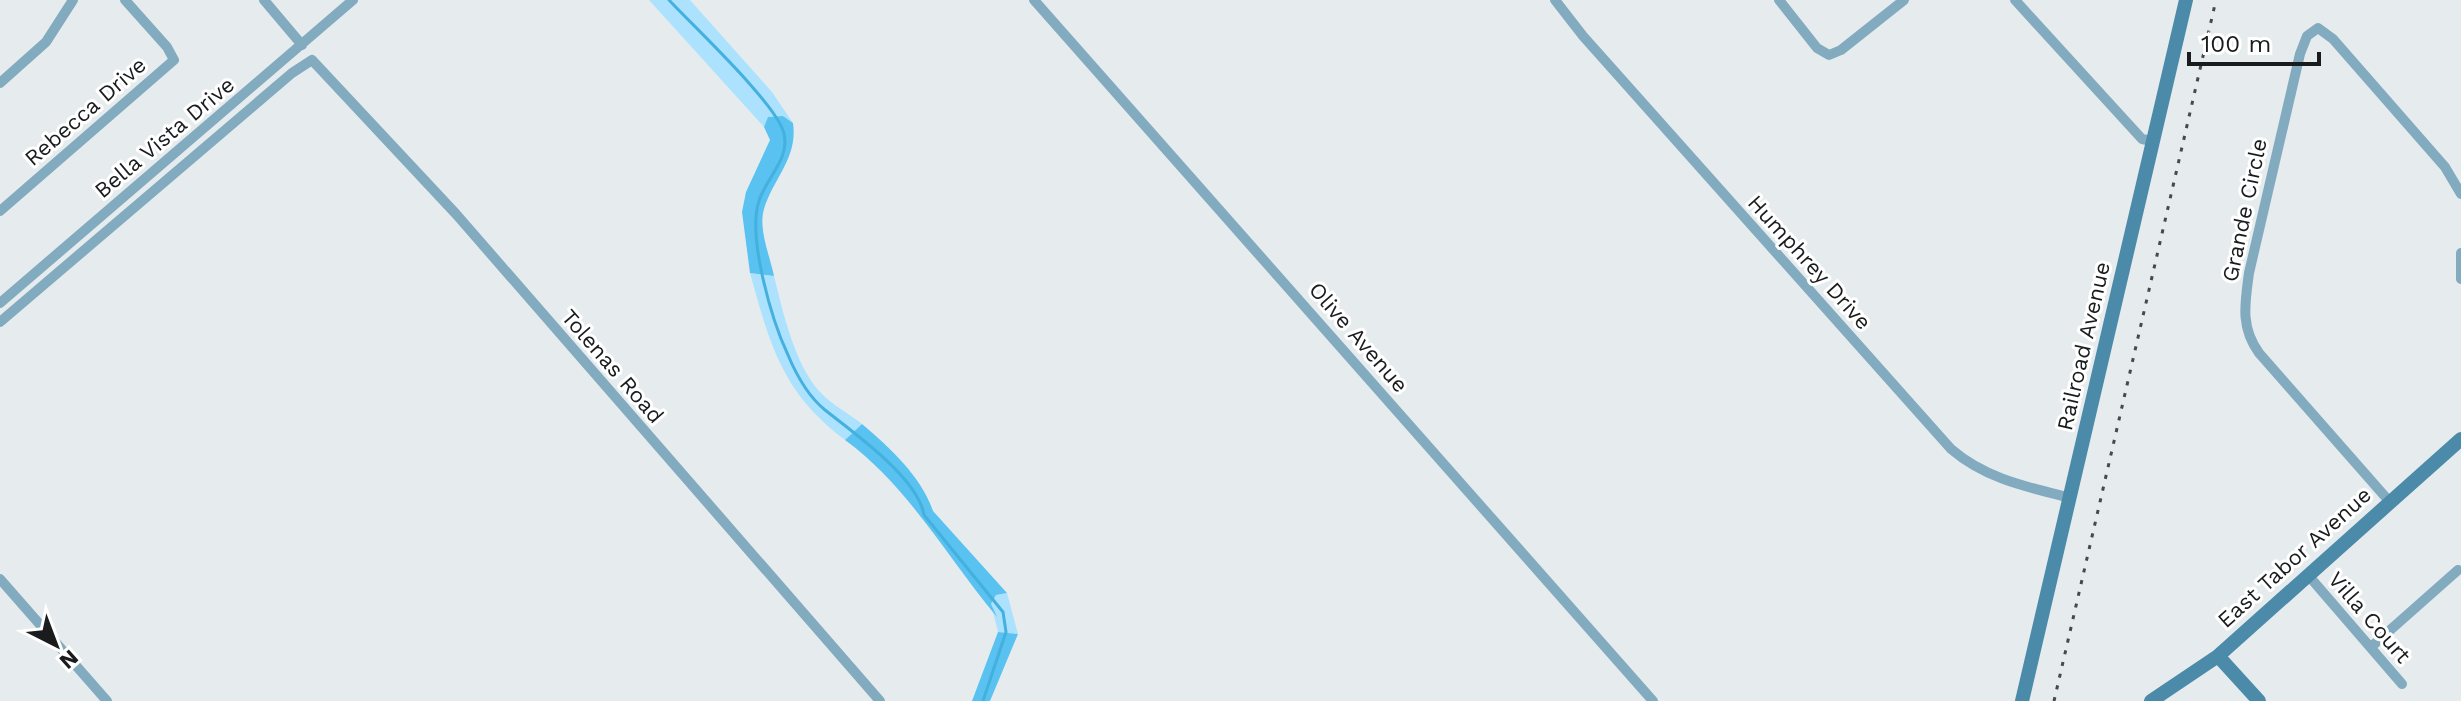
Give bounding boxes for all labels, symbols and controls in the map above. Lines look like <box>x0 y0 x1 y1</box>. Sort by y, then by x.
scale bar <box>2189 16 2319 66</box>
text: 100 m <box>2201 30 2271 58</box>
street label: Rebecca Drive <box>20 52 151 171</box>
street label: Bella Vista Drive <box>90 72 239 203</box>
street label: Grande Circle <box>2217 136 2272 284</box>
street label: Humphrey Drive <box>1743 190 1876 335</box>
street label: Railroad Avenue <box>2052 259 2115 433</box>
street label: Olive Avenue <box>1304 277 1413 397</box>
street label: Tolenas Road <box>556 304 669 428</box>
street label: East Tabor Avenue <box>2213 482 2376 633</box>
street label: Villa Court <box>2323 567 2416 668</box>
north arrow <box>16 605 96 685</box>
text: N <box>55 645 83 674</box>

